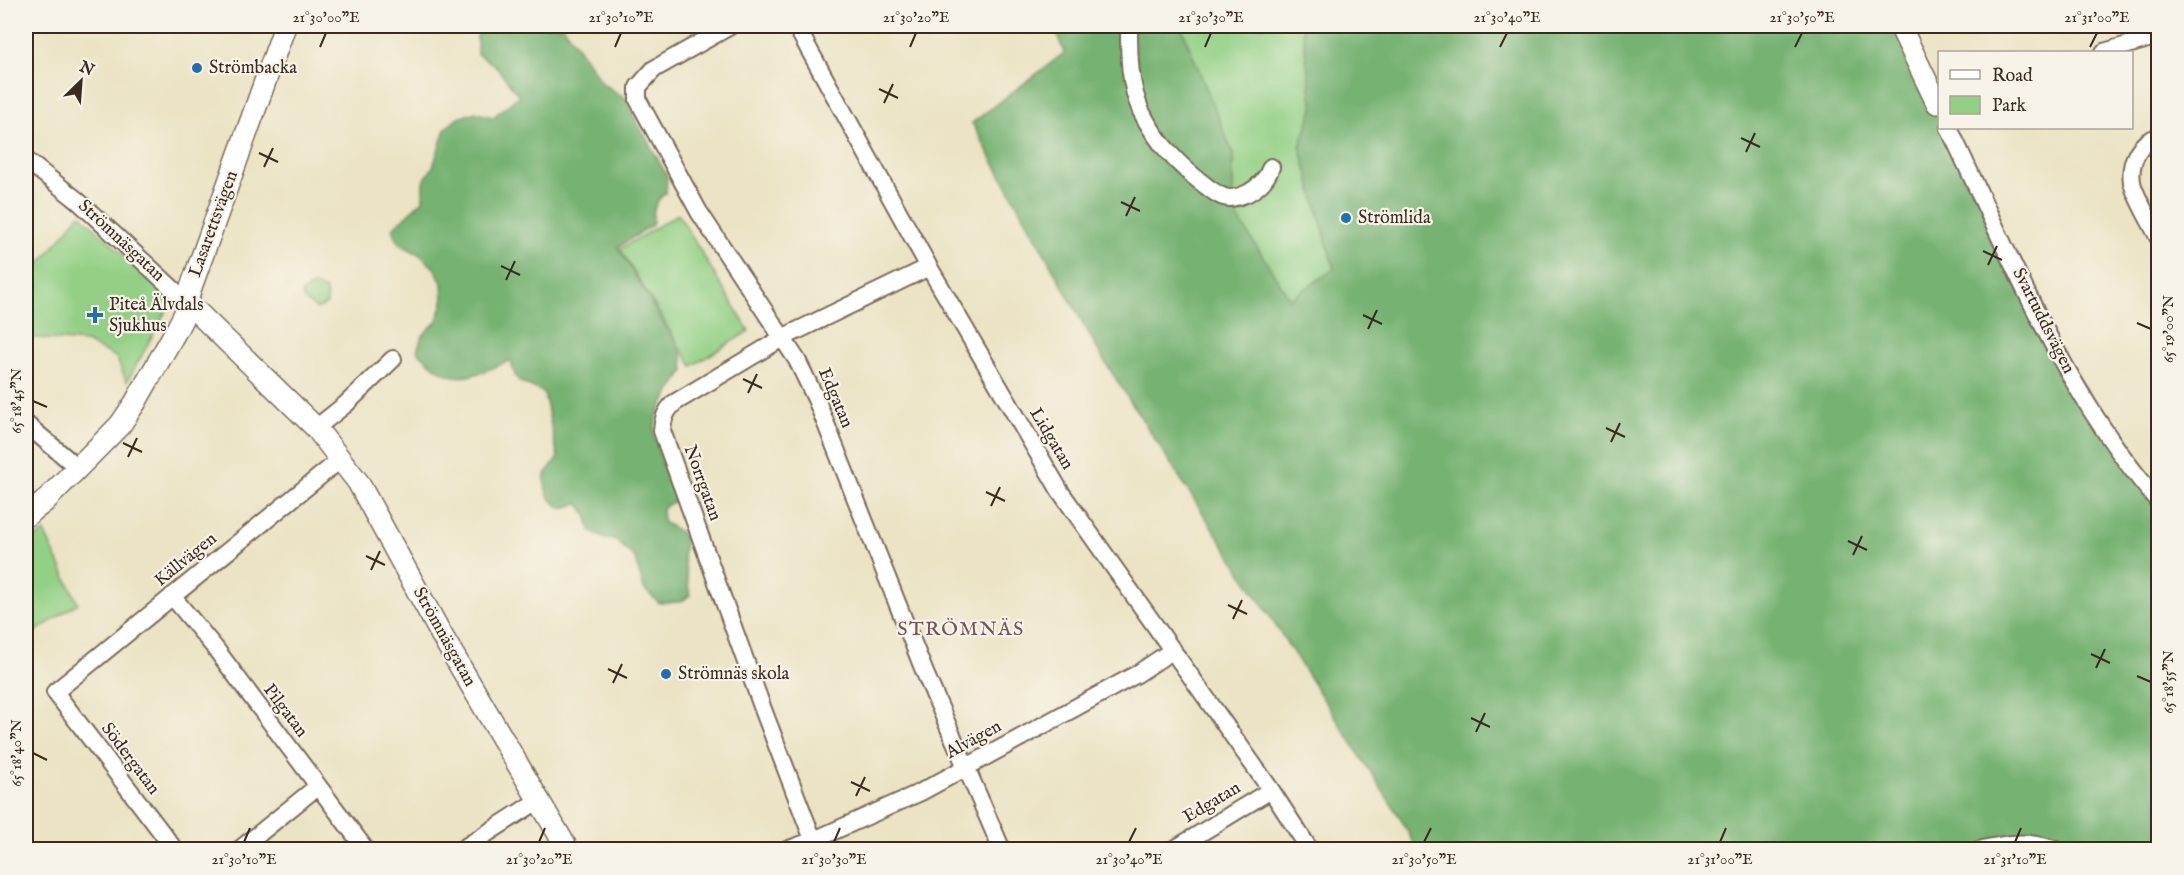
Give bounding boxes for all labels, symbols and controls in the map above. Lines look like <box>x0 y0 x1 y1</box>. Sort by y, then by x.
text: 21°30'00"E <box>292 8 360 27</box>
text: 21°30'10"E <box>588 8 654 27</box>
text: 21°30'20"E <box>883 8 949 27</box>
text: 21°30'30"E <box>1178 8 1244 27</box>
text: 21°30'40"E <box>1473 8 1541 27</box>
text: 21°30'50"E <box>1769 8 1835 27</box>
text: 21°31'00"E <box>2064 8 2130 27</box>
north arrow <box>51 51 111 111</box>
legend <box>1938 51 2133 129</box>
text: N <box>75 57 97 81</box>
place label: Strömbacka <box>209 57 297 80</box>
marker: Strömbacka <box>190 61 204 75</box>
text: Road <box>1992 65 2033 88</box>
text: Park <box>1992 95 2027 118</box>
street label: Lasarettsvägen <box>184 167 244 280</box>
street label: Strömnäsgatan <box>73 195 170 287</box>
place label: Strömlida <box>1358 207 1431 230</box>
marker: Strömlida <box>1339 211 1353 225</box>
street label: Svartuddsvägen <box>2006 264 2080 378</box>
place label: Piteå Älvdals Sjukhus <box>109 293 204 338</box>
text: 65°19'00"N <box>2159 295 2178 363</box>
marker: Piteå Älvdals Sjukhus <box>86 306 104 324</box>
street label: Edgatan <box>812 364 858 432</box>
text: 65°18'45"N <box>7 368 26 434</box>
street label: Lidgatan <box>1024 404 1079 475</box>
street label: Norrgatan <box>678 442 726 524</box>
street label: Källvägen <box>150 528 222 592</box>
street label: Strömnäsgatan <box>407 583 481 691</box>
district label: STRÖMNÄS <box>897 617 1025 642</box>
text: 65°18'55"N <box>2159 650 2178 714</box>
place label: Strömnäs skola <box>678 663 790 686</box>
marker: Strömnäs skola <box>659 667 673 681</box>
street label: Pilgatan <box>257 680 313 743</box>
street label: Alvägen <box>941 715 1006 765</box>
street label: Södergatan <box>95 718 165 800</box>
text: 65°18'40"N <box>7 719 26 787</box>
street label: Edgatan <box>1179 777 1245 829</box>
text: 21°30'10"E <box>211 850 277 869</box>
text: 21°30'20"E <box>506 850 572 869</box>
text: 21°30'30"E <box>801 850 867 869</box>
text: 21°30'40"E <box>1095 850 1163 869</box>
text: 21°30'50"E <box>1391 850 1457 869</box>
text: 21°31'00"E <box>1687 850 1753 869</box>
text: 21°31'10"E <box>1983 850 2047 869</box>

